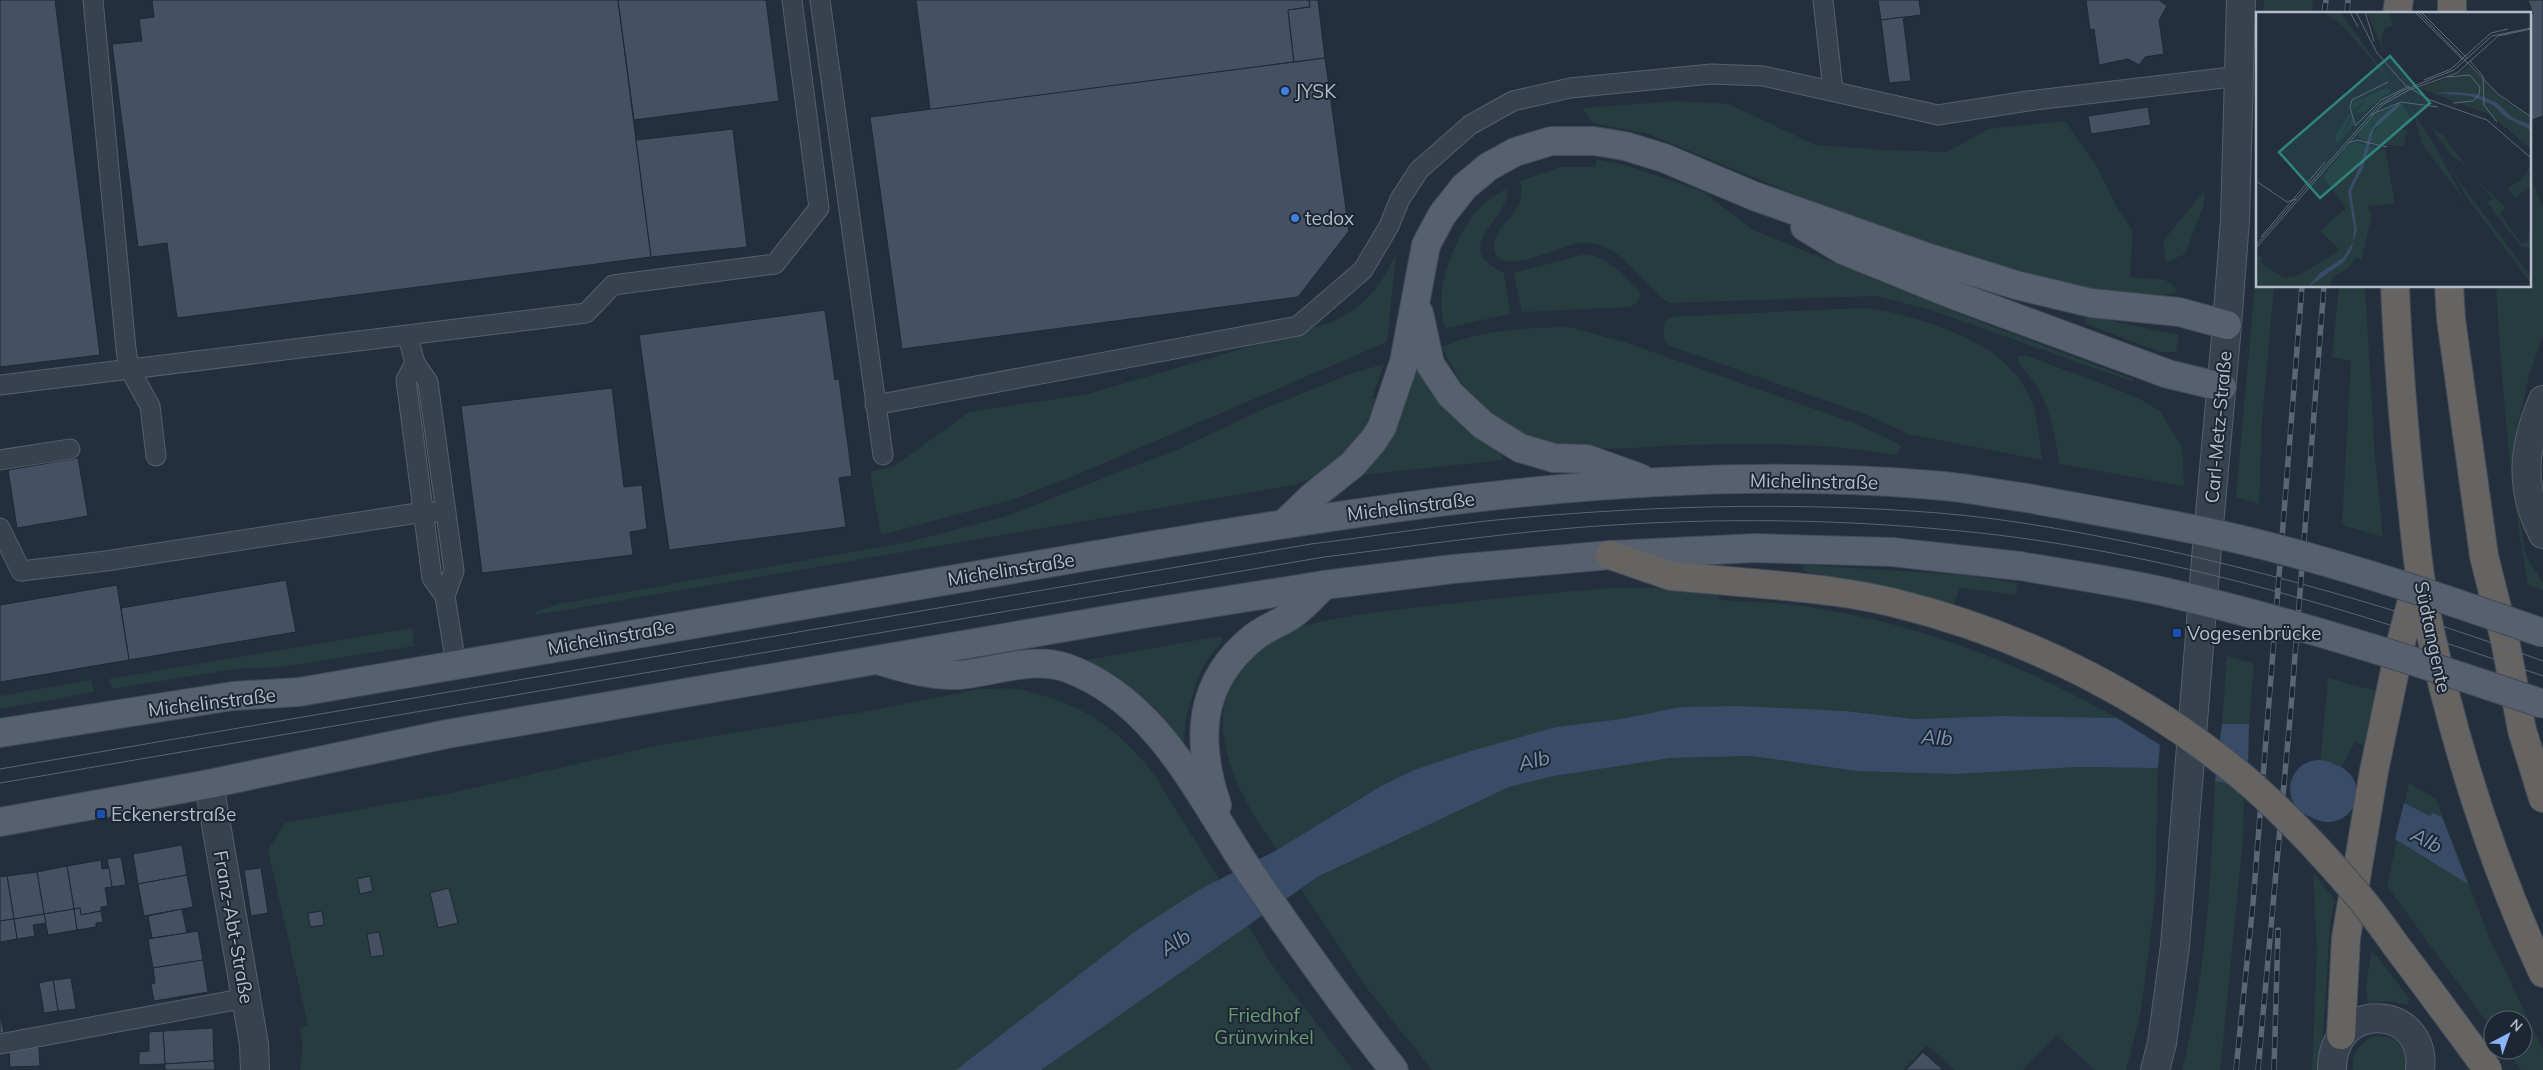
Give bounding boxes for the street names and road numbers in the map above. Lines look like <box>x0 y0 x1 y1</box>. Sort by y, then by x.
street label: Carl-Metz-Straße <box>2199 350 2237 504</box>
street label: Michelinstraße <box>1750 468 1878 494</box>
street label: Michelinstraße <box>1346 486 1476 526</box>
street label: Michelinstraße <box>946 547 1076 591</box>
street label: Südtangente <box>2409 579 2457 695</box>
street label: Michelinstraße <box>546 614 676 660</box>
street label: Michelinstraße <box>147 682 277 722</box>
street label: Franz-Abt-Straße <box>209 848 259 1006</box>

